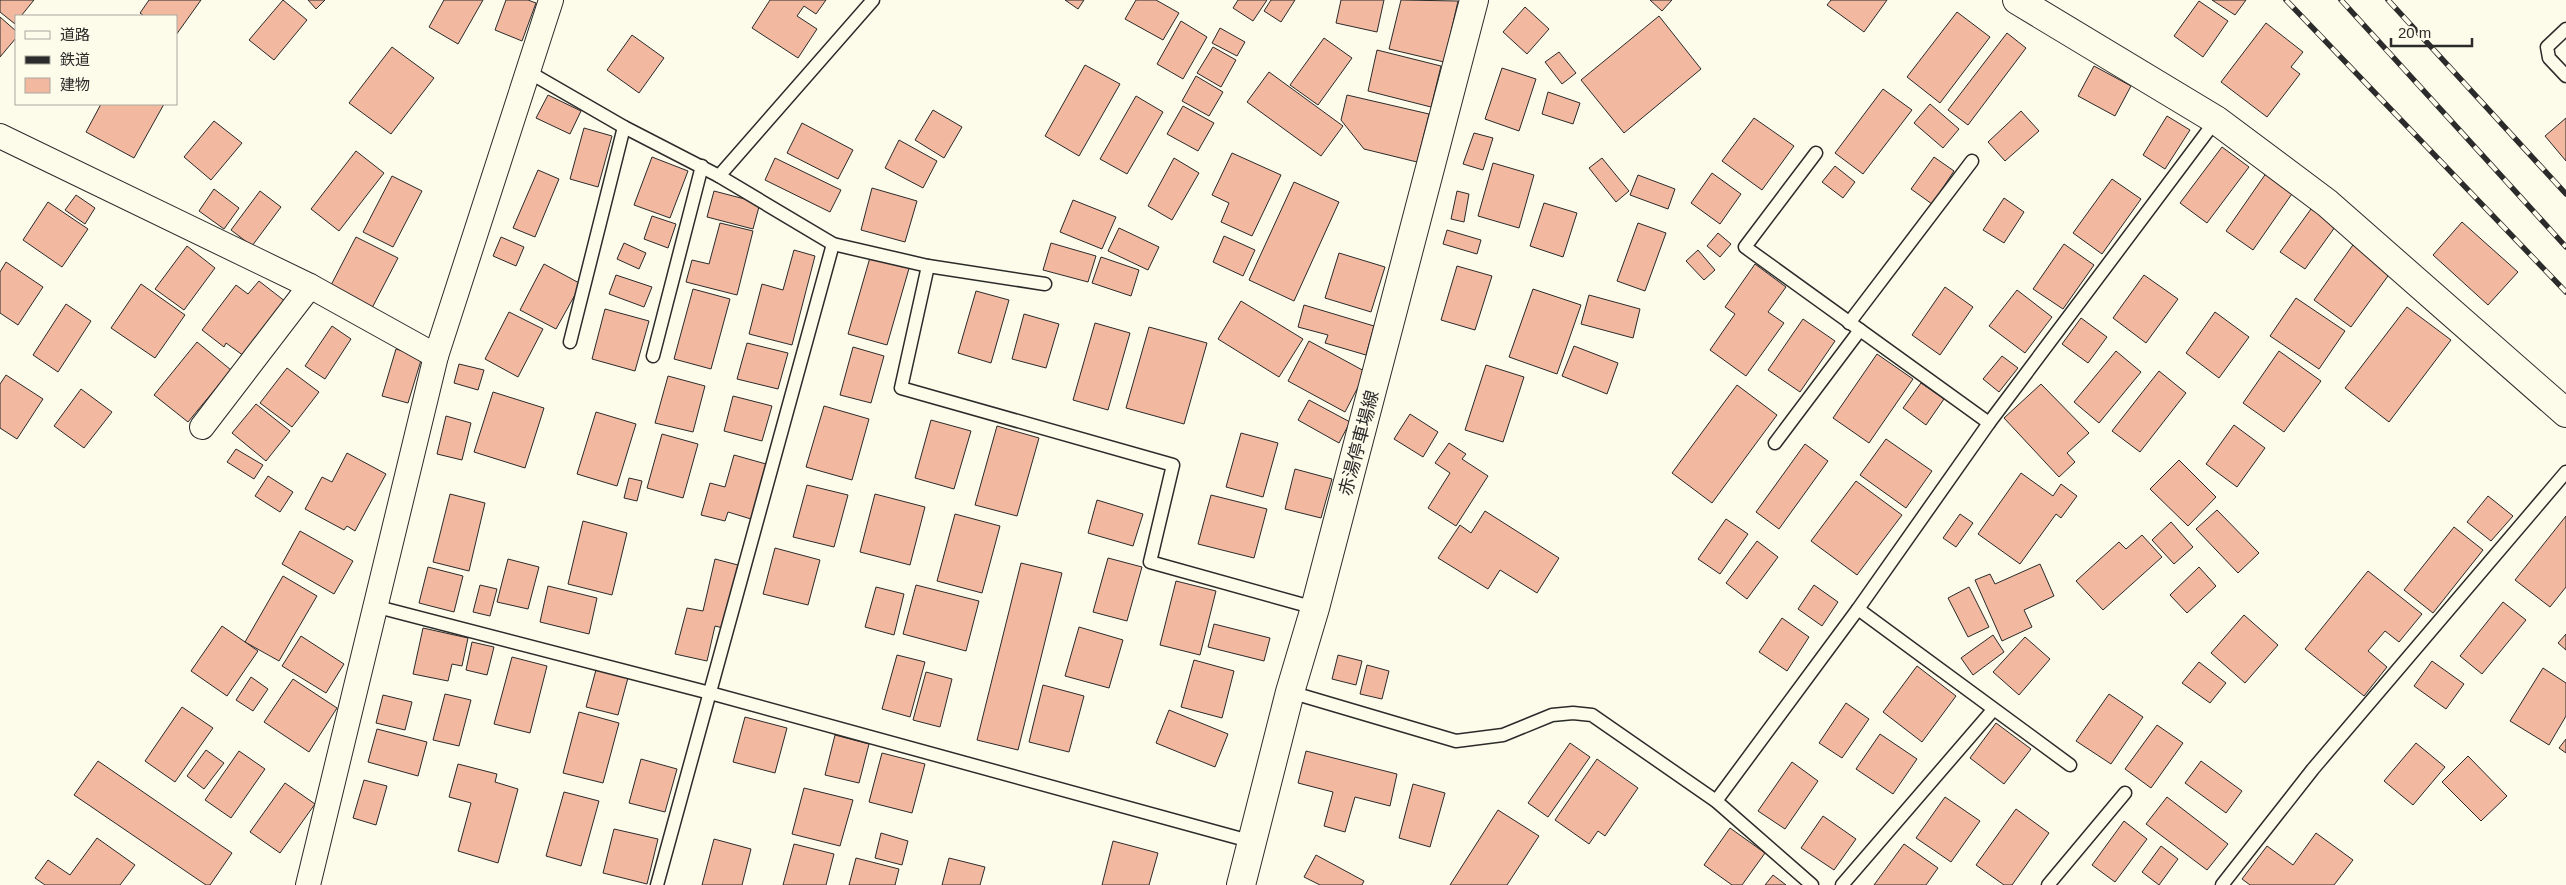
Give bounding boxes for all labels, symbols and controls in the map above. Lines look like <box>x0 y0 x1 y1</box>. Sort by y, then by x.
legend <box>15 15 178 105</box>
scale bar <box>2391 15 2472 47</box>
text: 20 m <box>2398 24 2431 41</box>
text: 道路 <box>60 26 90 43</box>
text: 鉄道 <box>60 51 90 68</box>
text: 建物 <box>60 76 90 93</box>
street label: 赤湯停車場線 <box>1335 388 1383 498</box>

